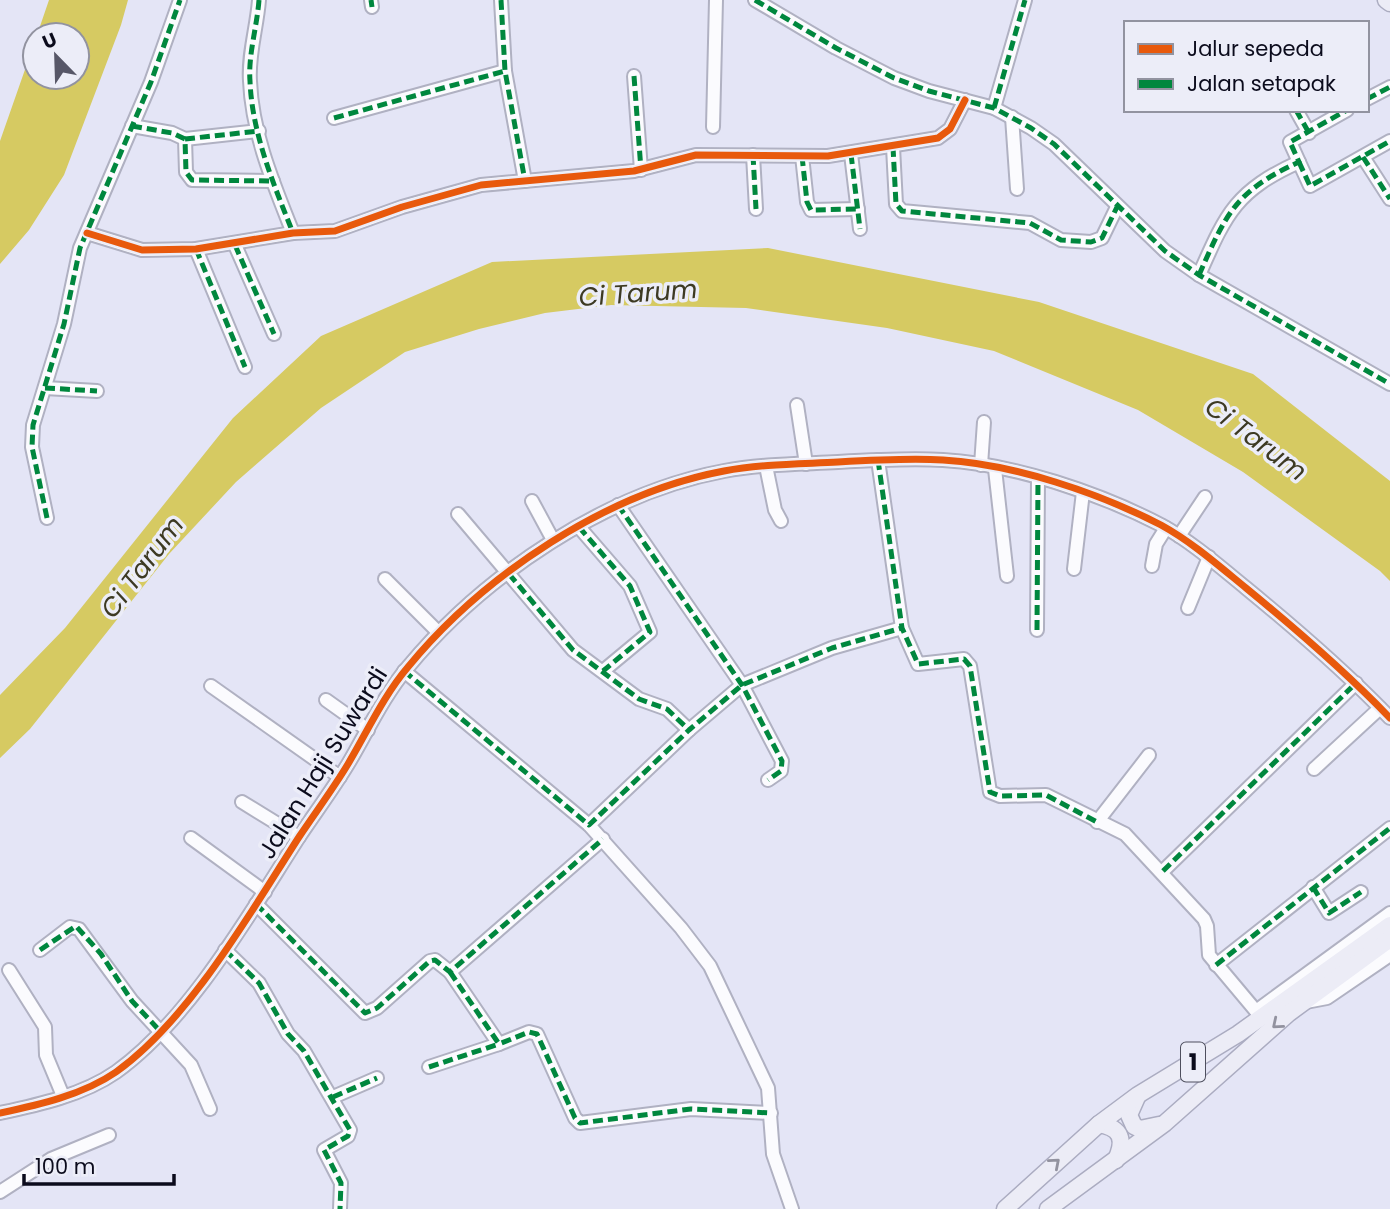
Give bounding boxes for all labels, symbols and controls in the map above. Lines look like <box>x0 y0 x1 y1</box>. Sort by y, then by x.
north arrow <box>21 21 91 91</box>
legend <box>1124 21 1369 112</box>
text: U <box>38 26 61 56</box>
text: Jalur sepeda <box>1187 34 1324 63</box>
text: Jalan setapak <box>1187 69 1336 98</box>
water label: Ci Tarum <box>577 271 699 315</box>
water label: Ci Tarum <box>1198 389 1314 489</box>
water label: Ci Tarum <box>92 509 192 625</box>
street label: Jalan Haji Suwardi <box>250 661 395 865</box>
one-way arrow <box>1272 1016 1285 1028</box>
road number: 1 <box>1181 1042 1205 1082</box>
scale bar <box>24 1142 175 1186</box>
text: 100 m <box>35 1152 95 1181</box>
one-way arrow <box>1047 1159 1060 1171</box>

